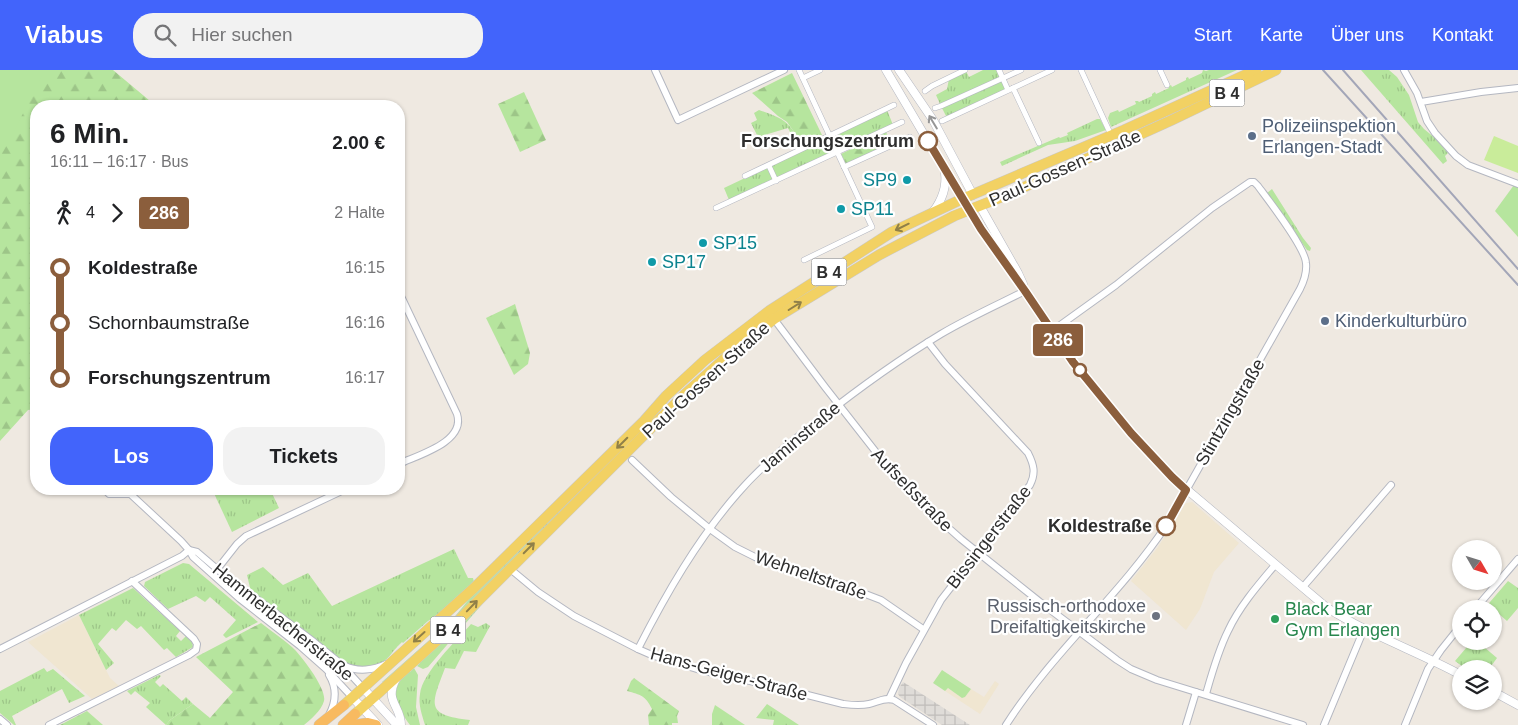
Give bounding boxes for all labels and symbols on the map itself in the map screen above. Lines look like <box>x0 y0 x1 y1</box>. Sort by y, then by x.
road number: B 4 <box>1210 79 1244 106</box>
one-way arrow <box>928 115 938 129</box>
place label: Polizeiinspektion Erlangen-Stadt <box>1262 116 1396 157</box>
street label: Paul-Gossen-Straße <box>986 125 1144 211</box>
marker: Polizeiinspektion Erlangen-Stadt <box>1246 130 1258 142</box>
place label: Forschungszentrum <box>741 131 914 151</box>
marker: Forschungszentrum <box>918 131 938 151</box>
place label: SP9 <box>863 170 897 190</box>
marker: SP9 <box>901 174 913 186</box>
place label: SP11 <box>851 199 894 219</box>
marker: SP11 <box>835 203 847 215</box>
one-way arrow <box>895 223 910 232</box>
place label: SP15 <box>713 233 757 253</box>
marker: SP15 <box>697 237 709 249</box>
place label: SP17 <box>662 252 706 272</box>
marker: SP17 <box>646 256 658 268</box>
road number: B 4 <box>812 258 846 286</box>
one-way arrow <box>787 301 801 311</box>
place label: Kinderkulturbüro <box>1335 311 1467 331</box>
marker: Kinderkulturbüro <box>1319 315 1331 327</box>
street label: Paul-Gossen-Straße <box>638 318 774 442</box>
line badge: 286 <box>1029 324 1087 356</box>
street label: Stintzingstraße <box>1191 355 1269 469</box>
unlabelled marker <box>1073 363 1087 377</box>
street label: Jaminstraße <box>756 398 844 476</box>
one-way arrow <box>615 437 628 449</box>
street label: Aufseßstraße <box>867 444 957 536</box>
street label: Bissingerstraße <box>943 482 1035 592</box>
place label: Koldestraße <box>1048 516 1152 536</box>
marker: Koldestraße <box>1156 516 1176 536</box>
north arrow <box>1452 540 1502 590</box>
one-way arrow <box>523 542 535 554</box>
street label: Wehneltstraße <box>753 547 869 603</box>
street label: Hammerbacherstraße <box>209 559 357 685</box>
place label: Russisch-orthodoxe Dreifaltigkeitskirche <box>987 596 1146 637</box>
one-way arrow <box>466 599 478 612</box>
place label: Black Bear Gym Erlangen <box>1285 599 1400 640</box>
marker: Russisch-orthodoxe Dreifaltigkeitskirche <box>1150 610 1162 622</box>
marker: Black Bear Gym Erlangen <box>1269 613 1281 625</box>
road number: B 4 <box>430 616 466 644</box>
one-way arrow <box>413 631 426 643</box>
street label: Hans-Geiger-Straße <box>648 643 810 705</box>

